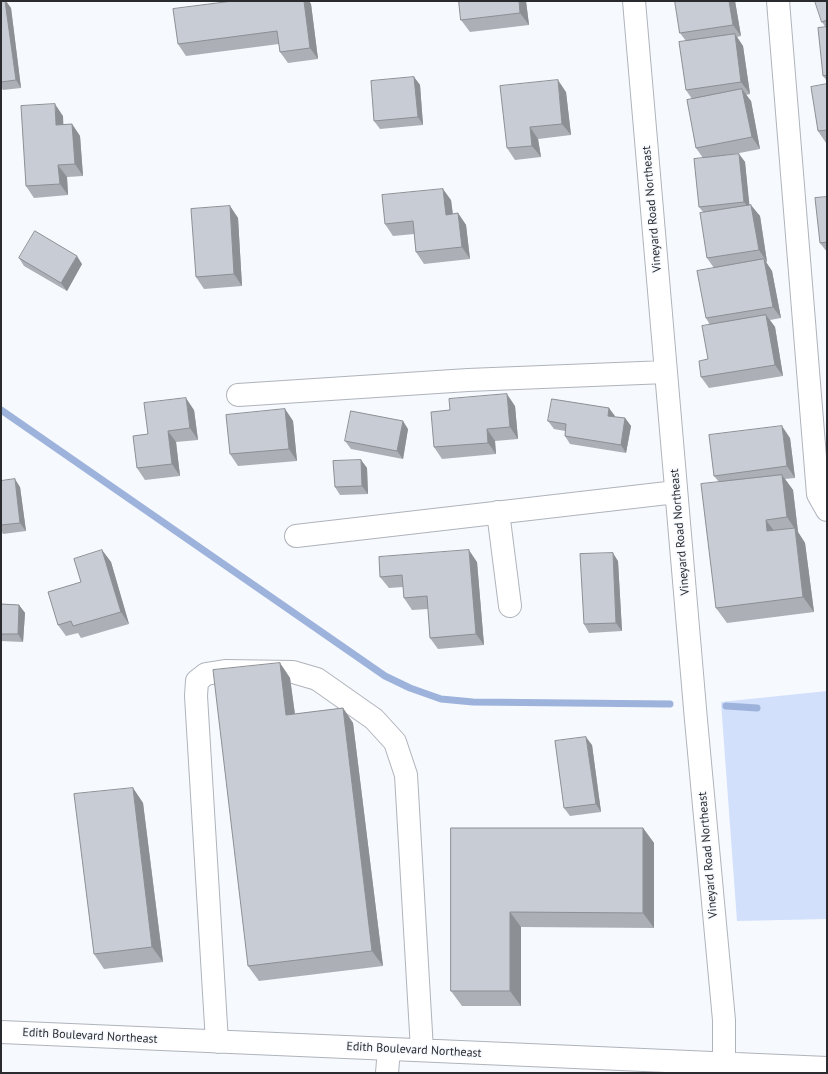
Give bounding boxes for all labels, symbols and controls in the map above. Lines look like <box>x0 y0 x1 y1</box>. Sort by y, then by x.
street label: Vineyard Road Northeast <box>639 145 665 273</box>
street label: Vineyard Road Northeast <box>667 468 693 596</box>
street label: Vineyard Road Northeast <box>695 791 721 919</box>
street label: Edith Boulevard Northeast <box>22 1025 158 1047</box>
street label: Edith Boulevard Northeast <box>346 1039 482 1061</box>

